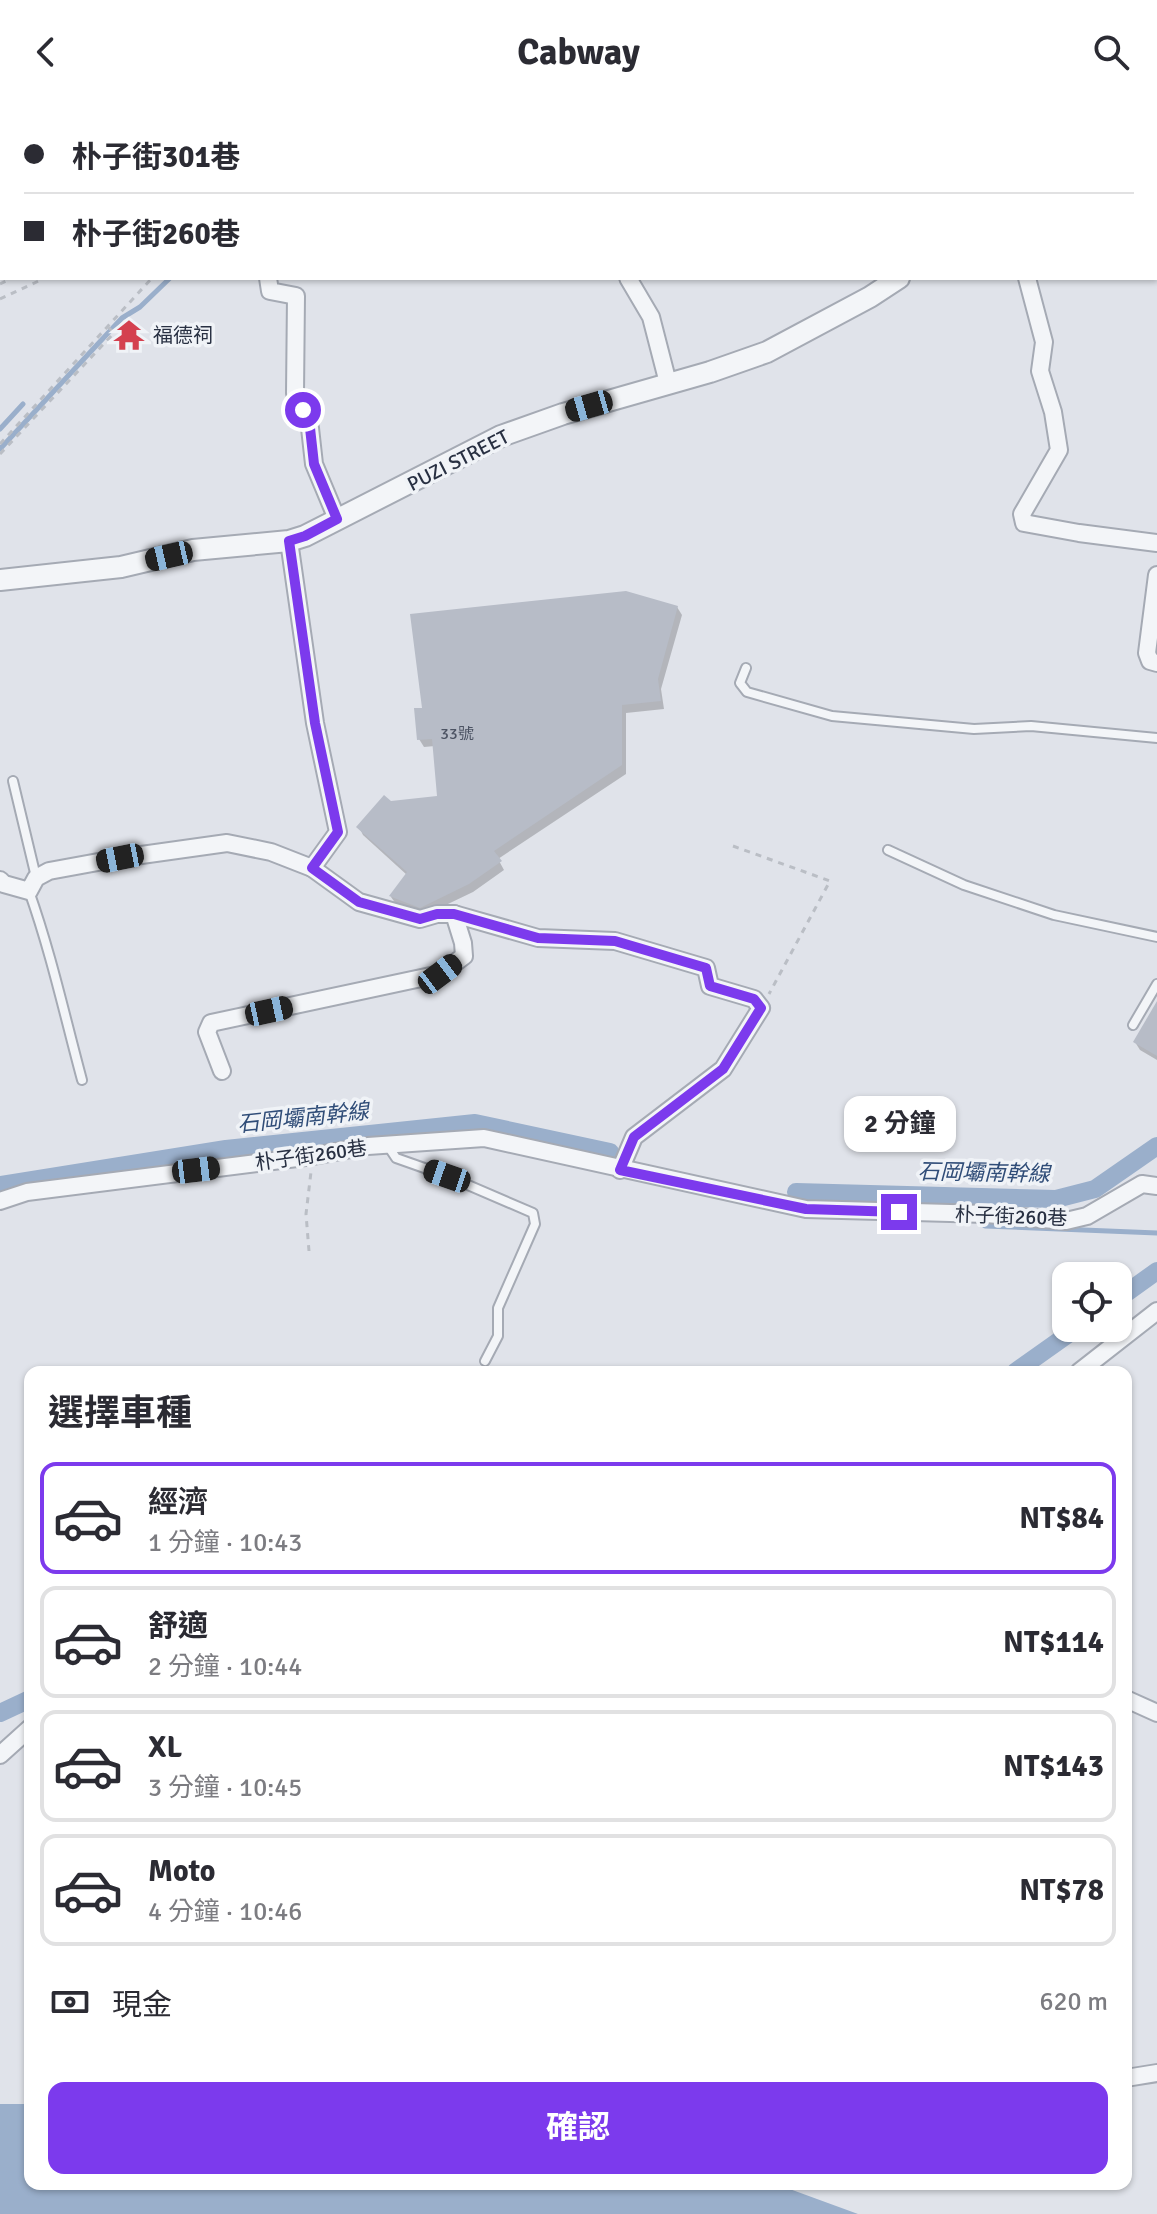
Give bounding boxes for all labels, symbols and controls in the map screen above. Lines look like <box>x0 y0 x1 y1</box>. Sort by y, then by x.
icon: back <box>24 30 68 74</box>
text: Cabway <box>517 30 640 75</box>
icon: search <box>1089 30 1133 74</box>
text: 朴子街301巷 <box>72 139 241 176</box>
text: 朴子街260巷 <box>72 216 241 253</box>
temple icon: 福德祠 <box>112 318 146 352</box>
place label: 福德祠 <box>153 323 213 348</box>
car <box>563 388 615 424</box>
route start <box>285 392 321 428</box>
street label: PUZI STREET <box>403 424 513 497</box>
car <box>143 539 195 573</box>
house number: 33號 <box>440 724 474 744</box>
car <box>94 842 146 874</box>
car <box>414 950 466 998</box>
car <box>243 994 295 1028</box>
callout: 2 分鐘 <box>843 1096 955 1152</box>
water label: 石岡壩南幹線 <box>236 1097 373 1138</box>
text: 2 分鐘 <box>864 1108 936 1140</box>
street label: 朴子街260巷 <box>254 1135 368 1176</box>
car <box>171 1155 221 1185</box>
car <box>420 1157 474 1195</box>
water label: 石岡壩南幹線 <box>918 1158 1053 1187</box>
route end <box>881 1194 917 1230</box>
street label: 朴子街260巷 <box>954 1202 1068 1231</box>
map controls <box>1052 1262 1132 1342</box>
button: locate <box>1052 1262 1132 1342</box>
text: 選擇車種 <box>48 1391 192 1436</box>
icon: car <box>52 1482 124 1554</box>
text: 經濟 <box>148 1484 208 1521</box>
text: NT$84 <box>1019 1500 1104 1537</box>
text: 1 分鐘 · 10:43 <box>148 1527 302 1559</box>
icon: car <box>52 1606 124 1678</box>
text: 舒適 <box>148 1608 208 1645</box>
text: NT$114 <box>1003 1624 1104 1661</box>
text: 2 分鐘 · 10:44 <box>148 1651 302 1683</box>
text: XL <box>148 1729 182 1766</box>
icon: car <box>52 1730 124 1802</box>
text: NT$143 <box>1003 1748 1104 1785</box>
text: 3 分鐘 · 10:45 <box>148 1772 302 1804</box>
text: Moto <box>148 1853 215 1890</box>
icon: car <box>52 1854 124 1926</box>
text: NT$78 <box>1019 1872 1104 1909</box>
text: 4 分鐘 · 10:46 <box>148 1896 302 1928</box>
icon: cash <box>48 1980 92 2024</box>
text: 620 m <box>1039 1986 1108 2018</box>
text: 現金 <box>112 1987 172 2024</box>
button: 確認 <box>48 2082 1108 2174</box>

